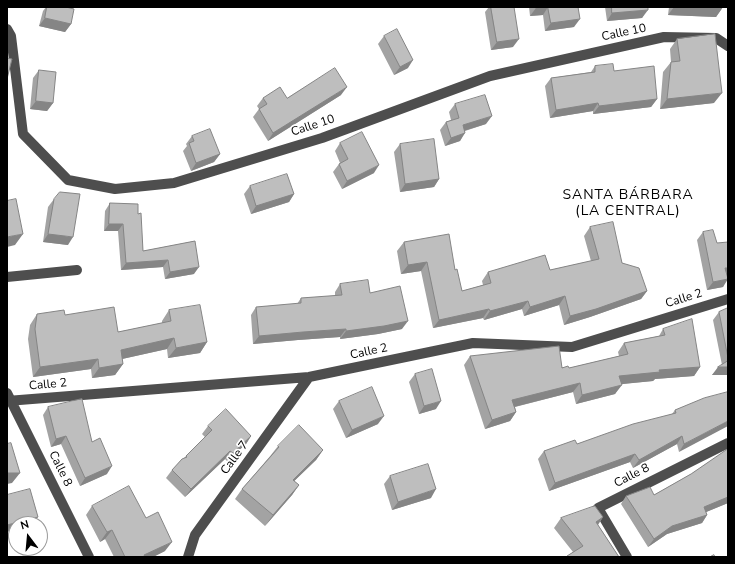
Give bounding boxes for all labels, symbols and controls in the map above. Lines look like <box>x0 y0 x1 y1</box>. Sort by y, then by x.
street label: Calle 10 <box>600 21 648 45</box>
street label: Calle 10 <box>289 112 337 140</box>
district label: SANTA BÁRBARA (LA CENTRAL) <box>562 188 694 220</box>
street label: Calle 2 <box>664 287 704 311</box>
street label: Calle 2 <box>349 341 389 363</box>
street label: Calle 2 <box>28 376 68 394</box>
street label: Calle 7 <box>218 438 252 478</box>
street label: Calle 8 <box>45 449 75 489</box>
street label: Calle 8 <box>612 461 652 491</box>
north arrow <box>8 516 48 556</box>
text: N <box>19 517 31 533</box>

